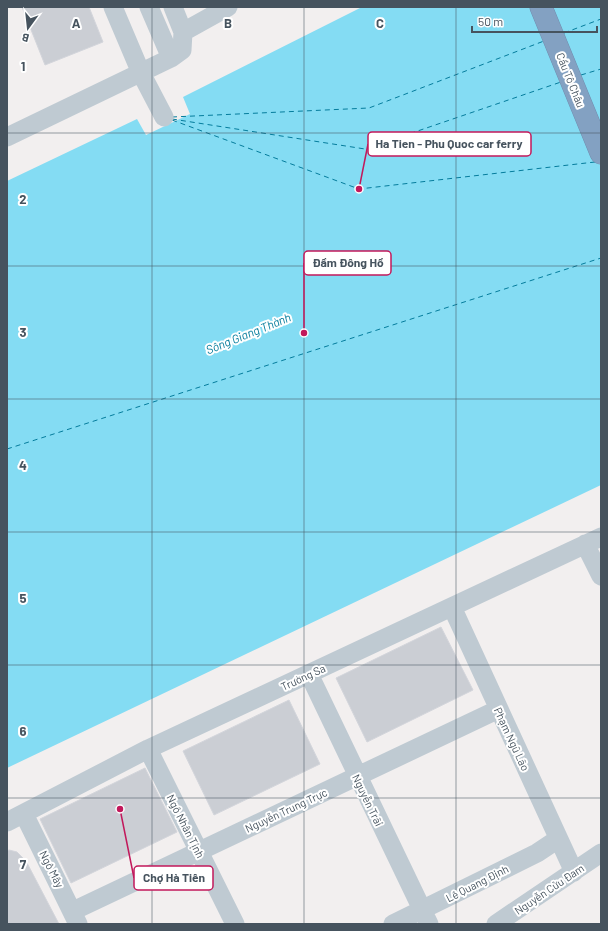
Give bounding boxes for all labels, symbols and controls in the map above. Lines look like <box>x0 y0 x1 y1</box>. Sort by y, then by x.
north arrow <box>8 8 48 48</box>
scale bar <box>472 8 597 34</box>
text: 50 m <box>478 14 503 28</box>
text: A <box>72 15 81 31</box>
text: B <box>224 15 232 31</box>
text: C <box>376 15 384 31</box>
text: B <box>20 31 30 45</box>
street label: Cầu Tô Châu <box>554 51 588 109</box>
text: 1 <box>21 58 25 74</box>
callout: Ha Tien - Phu Quoc car ferry <box>368 132 531 156</box>
text: Ha Tien - Phu Quoc car ferry <box>376 136 522 150</box>
text: 2 <box>19 191 27 207</box>
callout: Đầm Đông Hồ <box>304 251 391 275</box>
text: Đầm Đông Hồ <box>312 255 384 269</box>
water label: Sông Giang Thành <box>203 310 293 356</box>
text: 3 <box>19 324 27 340</box>
text: 4 <box>19 457 27 473</box>
text: 5 <box>19 590 27 606</box>
street label: Trường Sa <box>279 661 327 693</box>
street label: Phạm Ngũ Lão <box>492 705 532 773</box>
text: 6 <box>20 723 27 739</box>
street label: Nguyễn Trãi <box>350 772 386 828</box>
street label: Nguyễn Trung Trực <box>243 785 329 835</box>
street label: Ngô Nhân Tịnh <box>164 792 208 860</box>
street label: Ngô Mây <box>37 848 67 890</box>
text: 7 <box>20 856 27 872</box>
street label: Nguyễn Cửu Đam <box>512 861 586 917</box>
street label: Lê Quang Định <box>444 862 510 904</box>
callout: Chợ Hà Tiên <box>134 866 213 890</box>
text: Chợ Hà Tiên <box>143 870 205 884</box>

